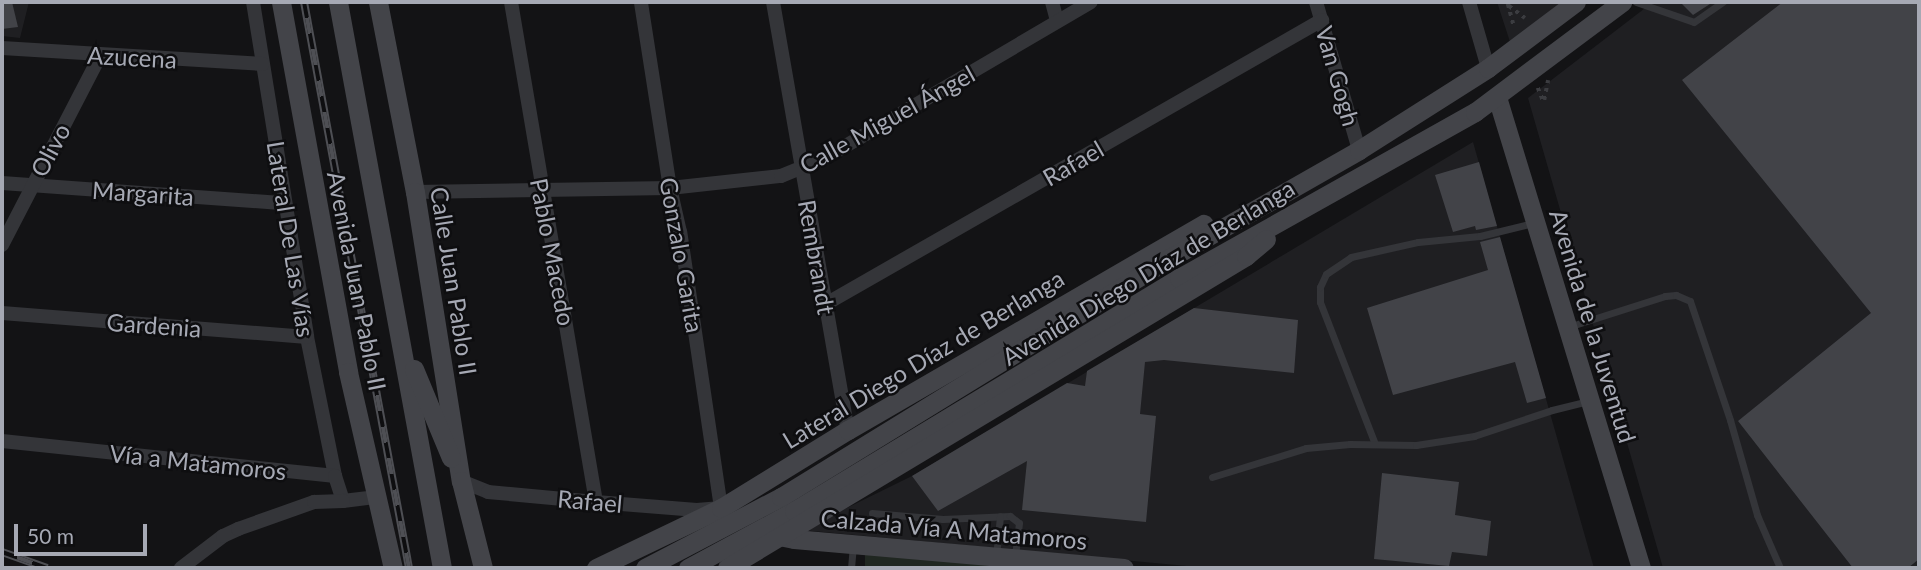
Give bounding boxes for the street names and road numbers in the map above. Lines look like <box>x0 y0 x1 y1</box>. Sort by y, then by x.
street label: Van Gogh <box>1310 23 1366 129</box>
street label: Azucena <box>86 40 178 74</box>
street label: Calle Miguel Ángel <box>794 59 980 179</box>
street label: Olivo <box>24 118 76 182</box>
street label: Rafael <box>1038 134 1108 192</box>
street label: Lateral De Las Vías <box>261 138 321 340</box>
street label: Avenida Juan Pablo II <box>322 169 392 393</box>
street label: Avenida Diego Díaz de Berlanga <box>996 173 1300 371</box>
street label: Margarita <box>91 175 195 211</box>
street label: Gonzalo Garita <box>654 175 710 335</box>
street label: Pablo Macedo <box>525 176 581 328</box>
street label: Calle Juan Pablo II <box>425 184 483 378</box>
street label: Rembrandt <box>793 197 841 317</box>
street label: Avenida de la Juventud <box>1544 205 1642 447</box>
street label: Lateral Diego Díaz de Berlanga <box>777 263 1069 455</box>
street label: Gardenia <box>106 307 202 343</box>
street label: Vía a Matamoros <box>108 438 288 486</box>
street label: Rafael <box>556 484 624 518</box>
street label: Calzada Vía A Matamoros <box>818 503 1090 555</box>

